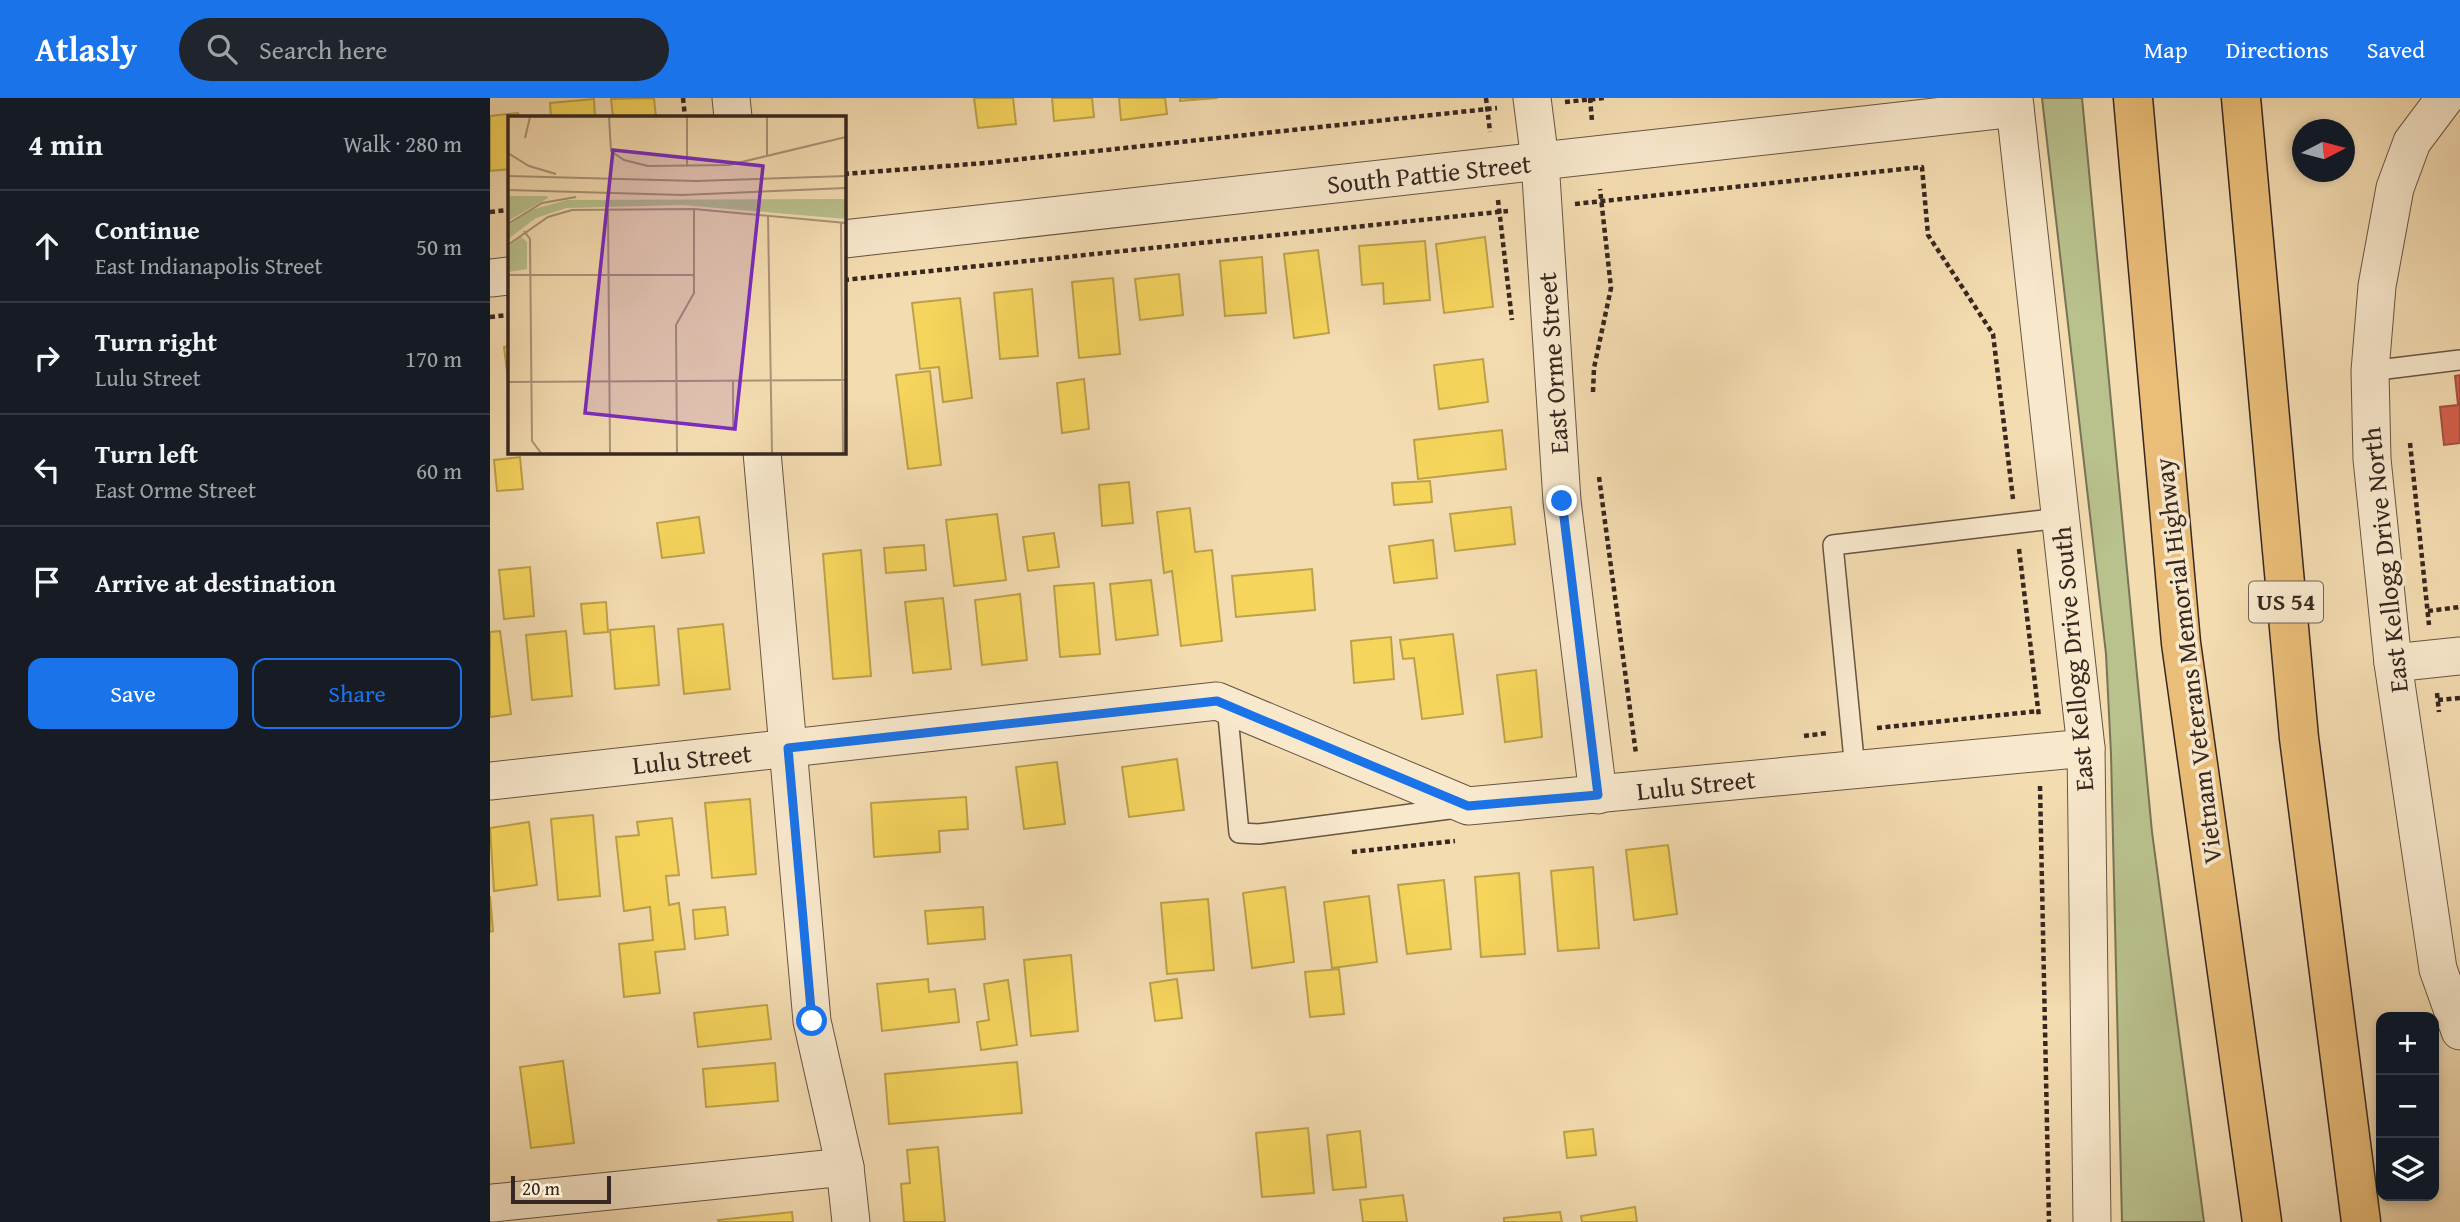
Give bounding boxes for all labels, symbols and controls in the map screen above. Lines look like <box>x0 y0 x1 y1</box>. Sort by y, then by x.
search box <box>179 18 669 81</box>
text: Atlasly <box>35 25 137 73</box>
icon: search <box>203 30 241 68</box>
text: Search here <box>259 30 387 69</box>
text: Map <box>2144 32 2188 67</box>
text: Directions <box>2226 32 2329 67</box>
text: Saved <box>2367 32 2425 67</box>
inset map <box>508 116 845 453</box>
north arrow <box>2292 119 2355 182</box>
text: 4 min <box>28 122 103 166</box>
text: Walk · 280 m <box>343 127 462 160</box>
street label: South Pattie Street <box>1325 143 1533 204</box>
text: Continue <box>95 210 200 249</box>
icon: ahead <box>28 227 66 265</box>
text: 50 m <box>416 230 462 263</box>
text: East Indianapolis Street <box>95 249 323 282</box>
street label: East Orme Street <box>1527 271 1578 455</box>
text: Turn right <box>95 322 217 361</box>
icon: right <box>28 339 66 377</box>
text: 170 m <box>405 342 462 375</box>
text: Lulu Street <box>95 361 201 394</box>
street label: East Kellogg Drive North <box>2351 425 2418 695</box>
text: Turn left <box>95 434 198 473</box>
icon: left <box>28 451 66 489</box>
text: 60 m <box>416 454 462 487</box>
street label: Vietnam Veterans Memorial Highway <box>2143 456 2232 866</box>
text: East Orme Street <box>95 473 256 506</box>
route end <box>1546 485 1577 516</box>
street label: East Kellogg Drive South <box>2041 525 2104 793</box>
icon: arrive <box>28 563 66 601</box>
text: Arrive at destination <box>95 563 336 602</box>
road number: US 54 <box>2249 582 2323 622</box>
button: Save <box>28 658 238 729</box>
button: Share <box>252 658 462 729</box>
street label: Lulu Street <box>630 733 753 784</box>
street label: Lulu Street <box>1634 759 1757 810</box>
route start <box>796 1005 827 1036</box>
map controls <box>2376 1012 2439 1201</box>
button: + <box>2376 1012 2439 1075</box>
button: − <box>2376 1075 2439 1138</box>
button: layers <box>2376 1138 2439 1201</box>
scale bar <box>511 1173 611 1205</box>
text: 20 m <box>522 1174 560 1202</box>

